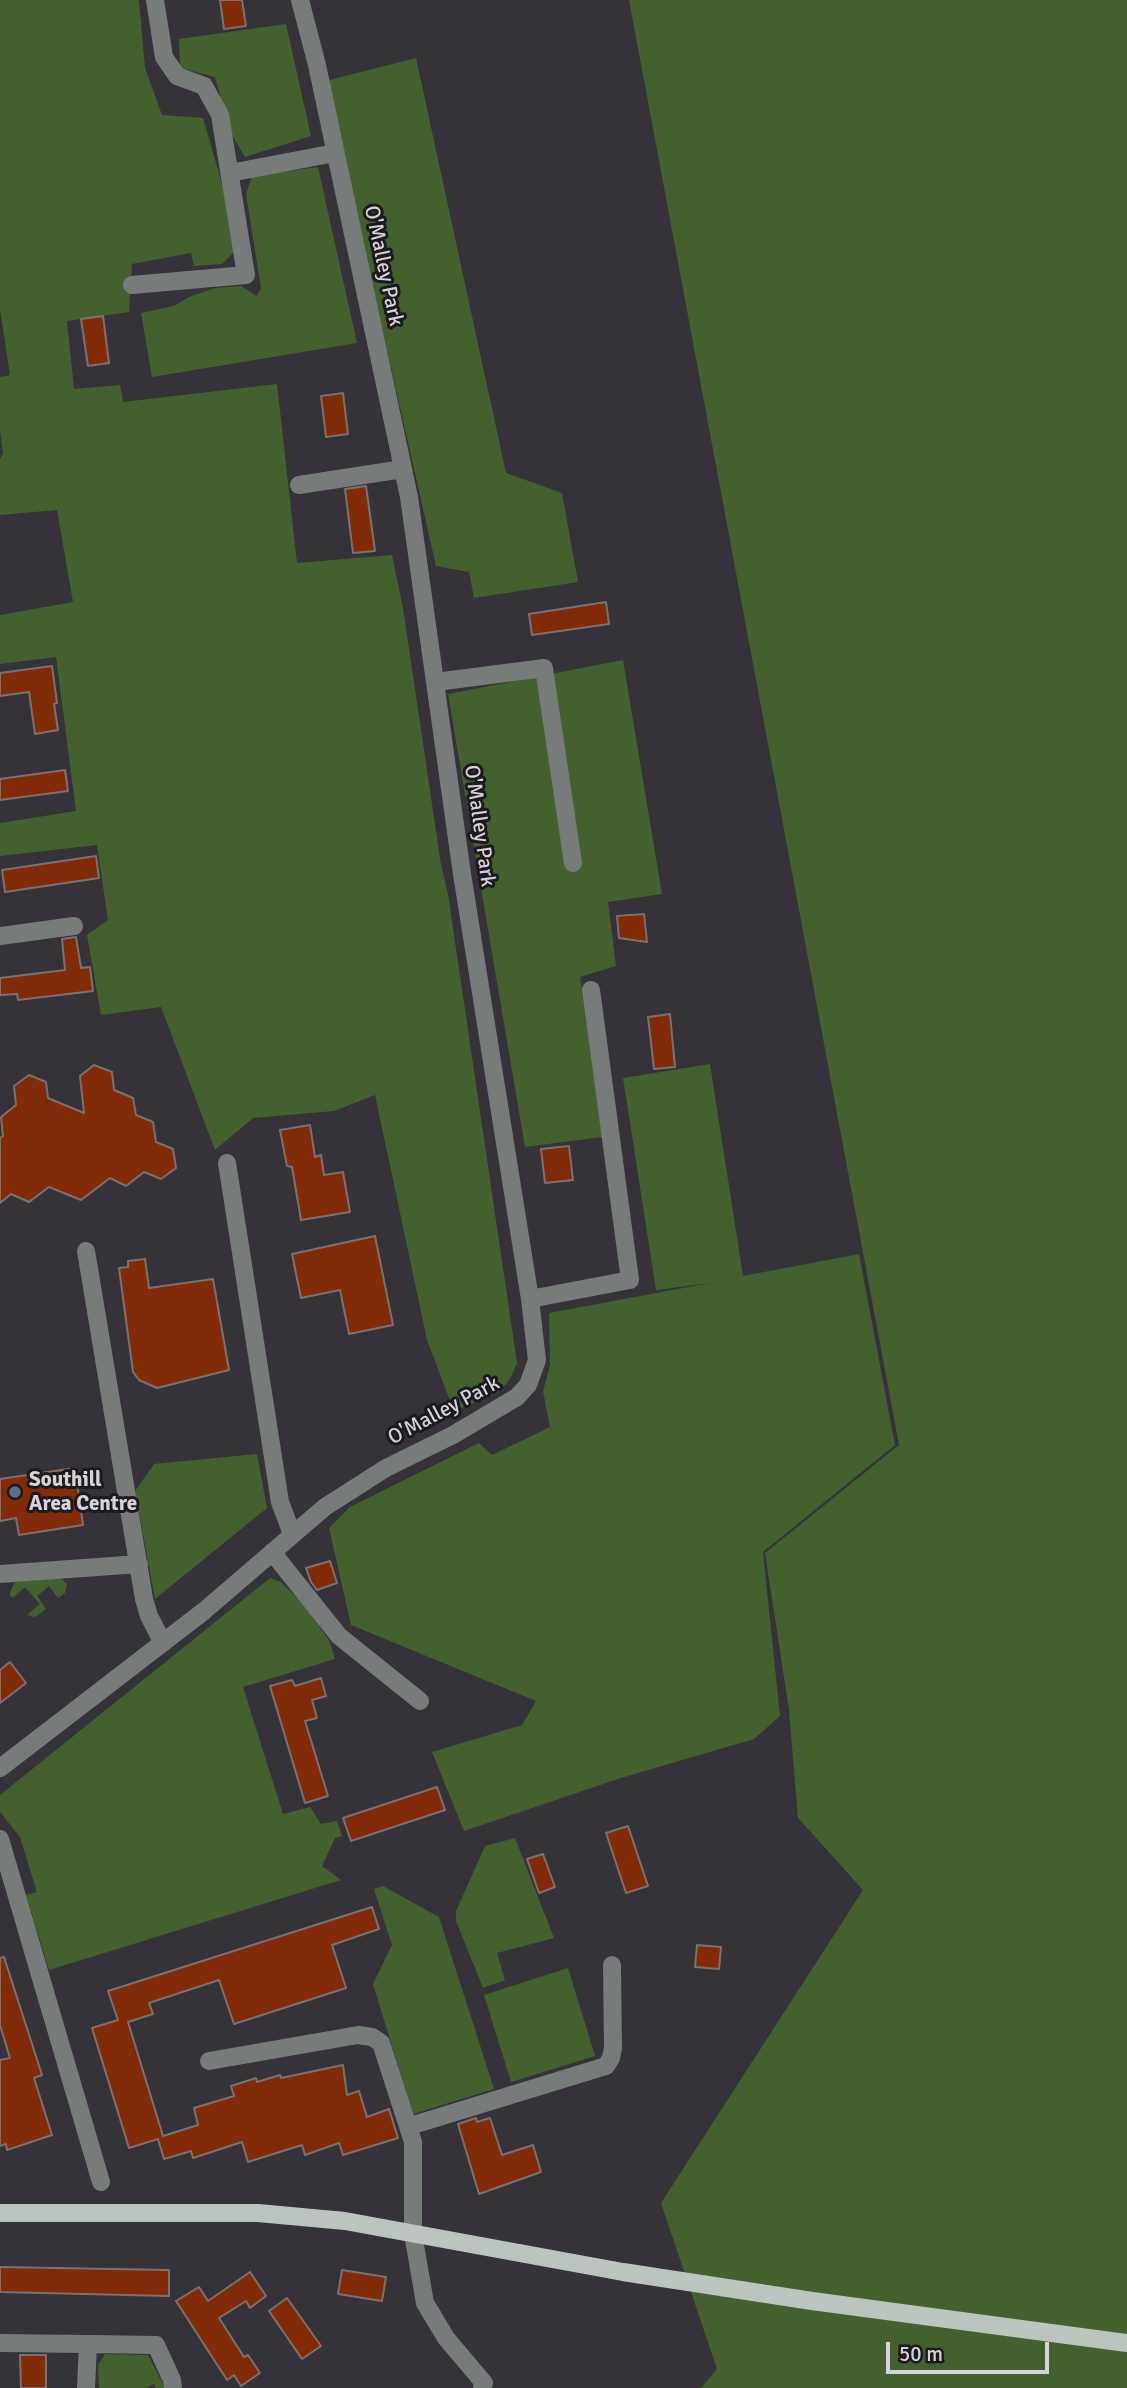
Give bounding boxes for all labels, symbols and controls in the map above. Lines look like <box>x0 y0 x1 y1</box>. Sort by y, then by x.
street label: O'Malley Park <box>358 203 408 329</box>
street label: O'Malley Park <box>458 764 500 888</box>
street label: O'Malley Park <box>384 1371 504 1451</box>
place label: Southill Area Centre <box>29 1467 137 1517</box>
marker: Southill Area Centre <box>7 1484 23 1500</box>
scale bar <box>889 2328 1052 2372</box>
text: 50 m <box>899 2341 943 2367</box>

